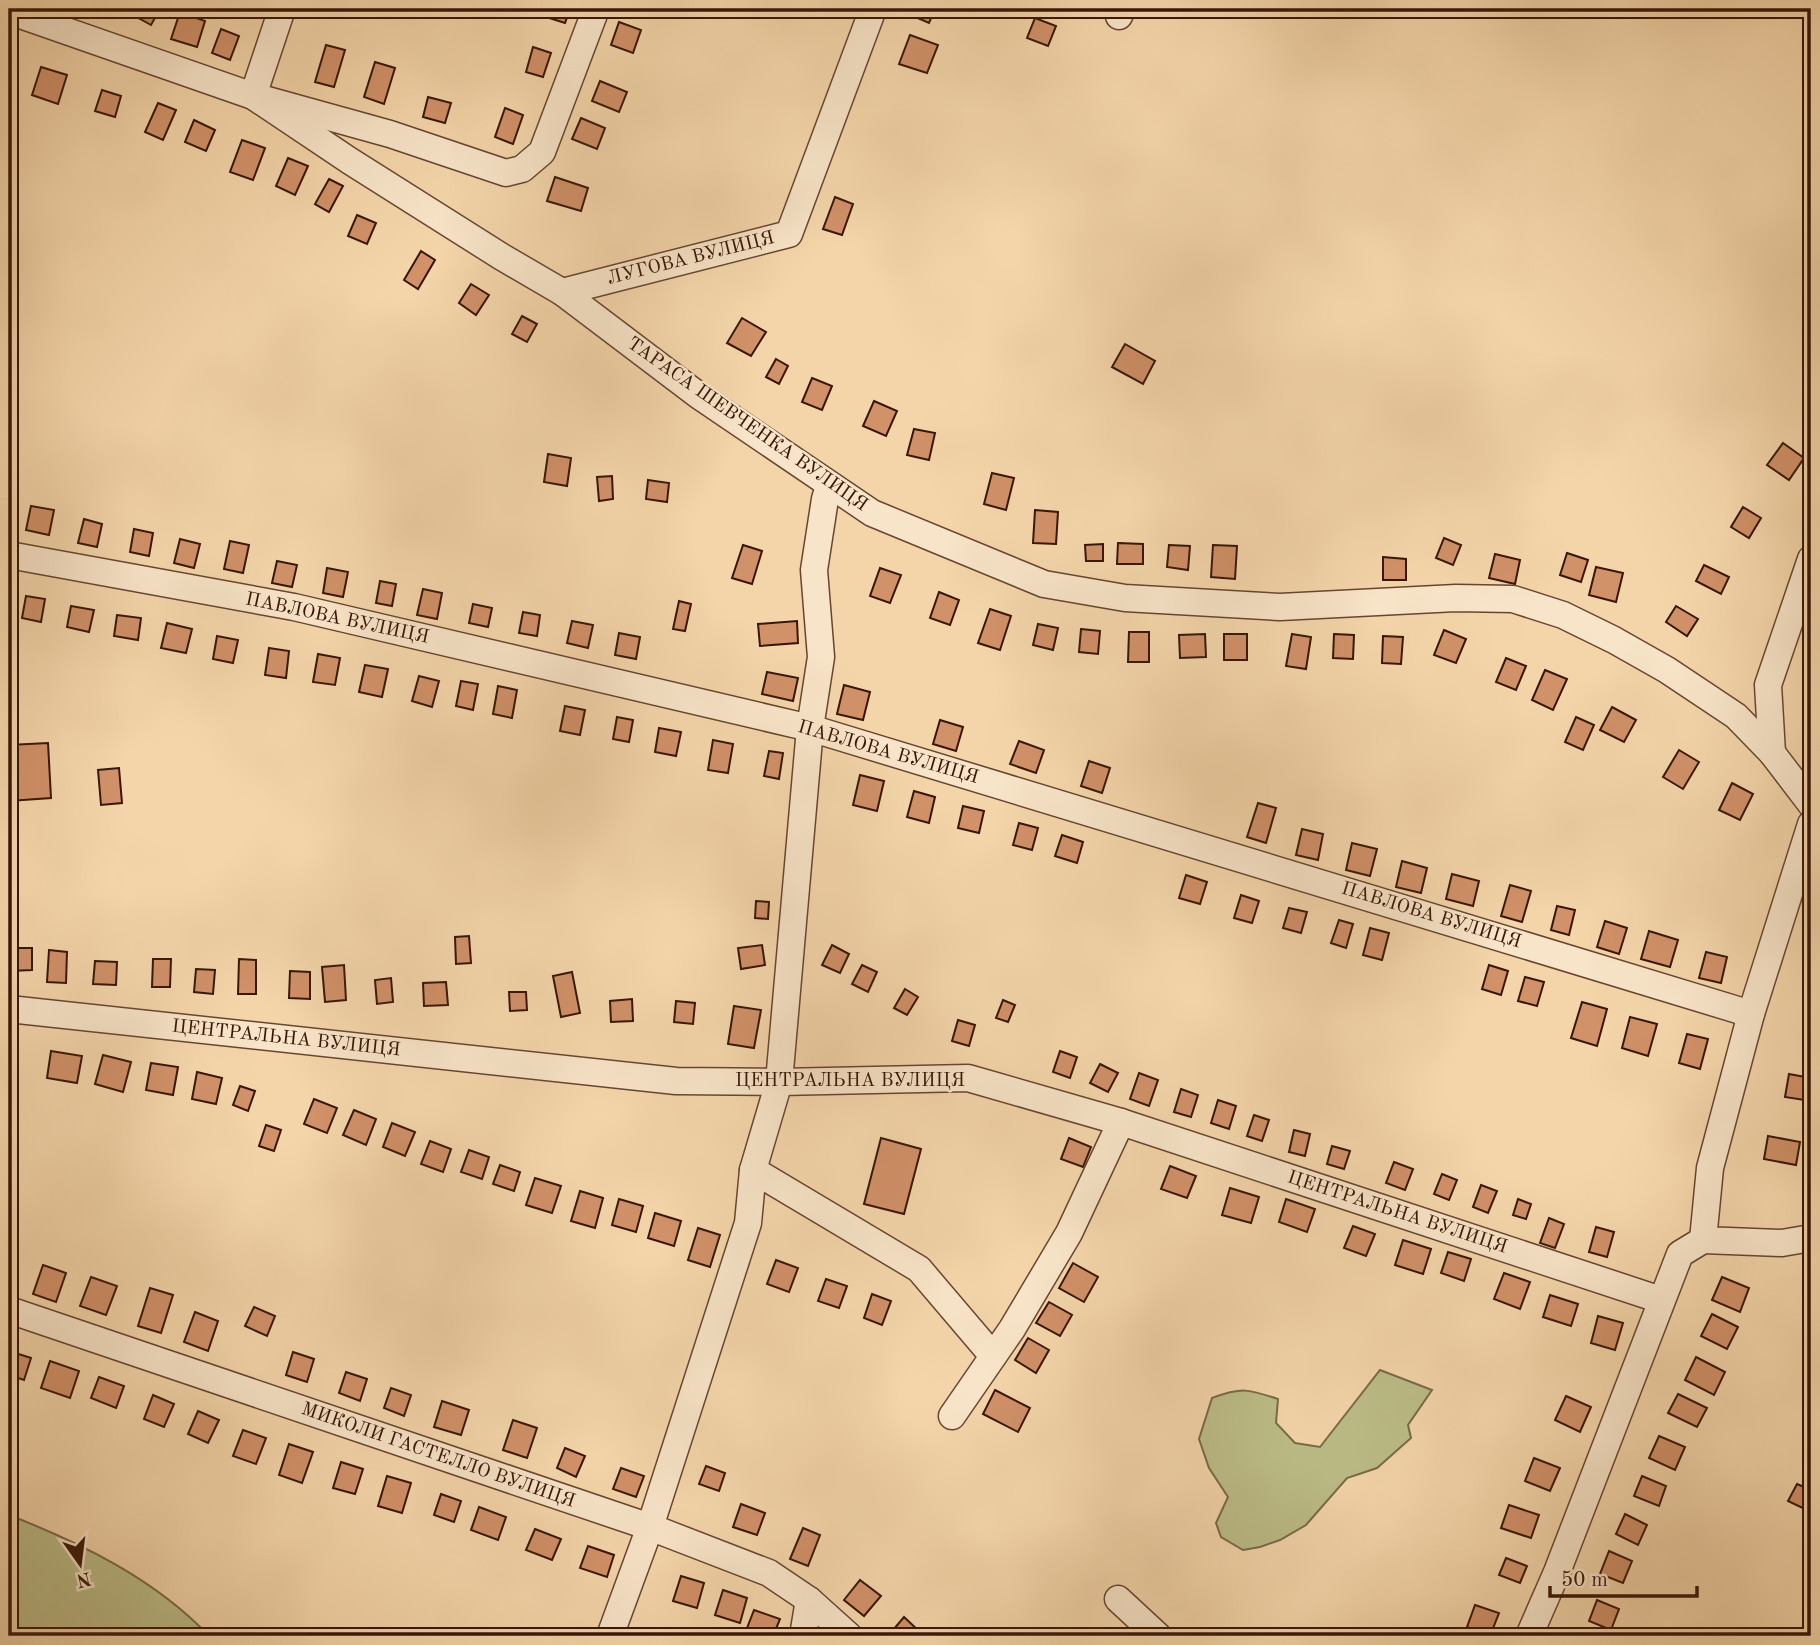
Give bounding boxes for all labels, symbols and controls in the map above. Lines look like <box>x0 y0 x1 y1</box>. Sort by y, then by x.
street label: ЛУГОВА ВУЛИЦЯ <box>605 229 777 289</box>
street label: ТАРАСА ШЕВЧЕНКА ВУЛИЦЯ <box>623 334 871 516</box>
street label: ПАВЛОВА ВУЛИЦЯ <box>243 590 431 648</box>
street label: ПАВЛОВА ВУЛИЦЯ <box>795 718 981 788</box>
street label: ПАВЛОВА ВУЛИЦЯ <box>1339 880 1523 952</box>
street label: ЦЕНТРАЛЬНА ВУЛИЦЯ <box>171 1018 401 1060</box>
street label: ЦЕНТРАЛЬНА ВУЛИЦЯ <box>735 1072 965 1091</box>
street label: ЦЕНТРАЛЬНА ВУЛИЦЯ <box>1285 1168 1509 1258</box>
street label: МИКОЛИ ГАСТЕЛЛО ВУЛИЦЯ <box>299 1400 577 1512</box>
north arrow <box>46 1530 116 1600</box>
scale bar <box>1550 1554 1698 1598</box>
text: N <box>74 1567 93 1589</box>
text: 50 m <box>1561 1570 1608 1591</box>

